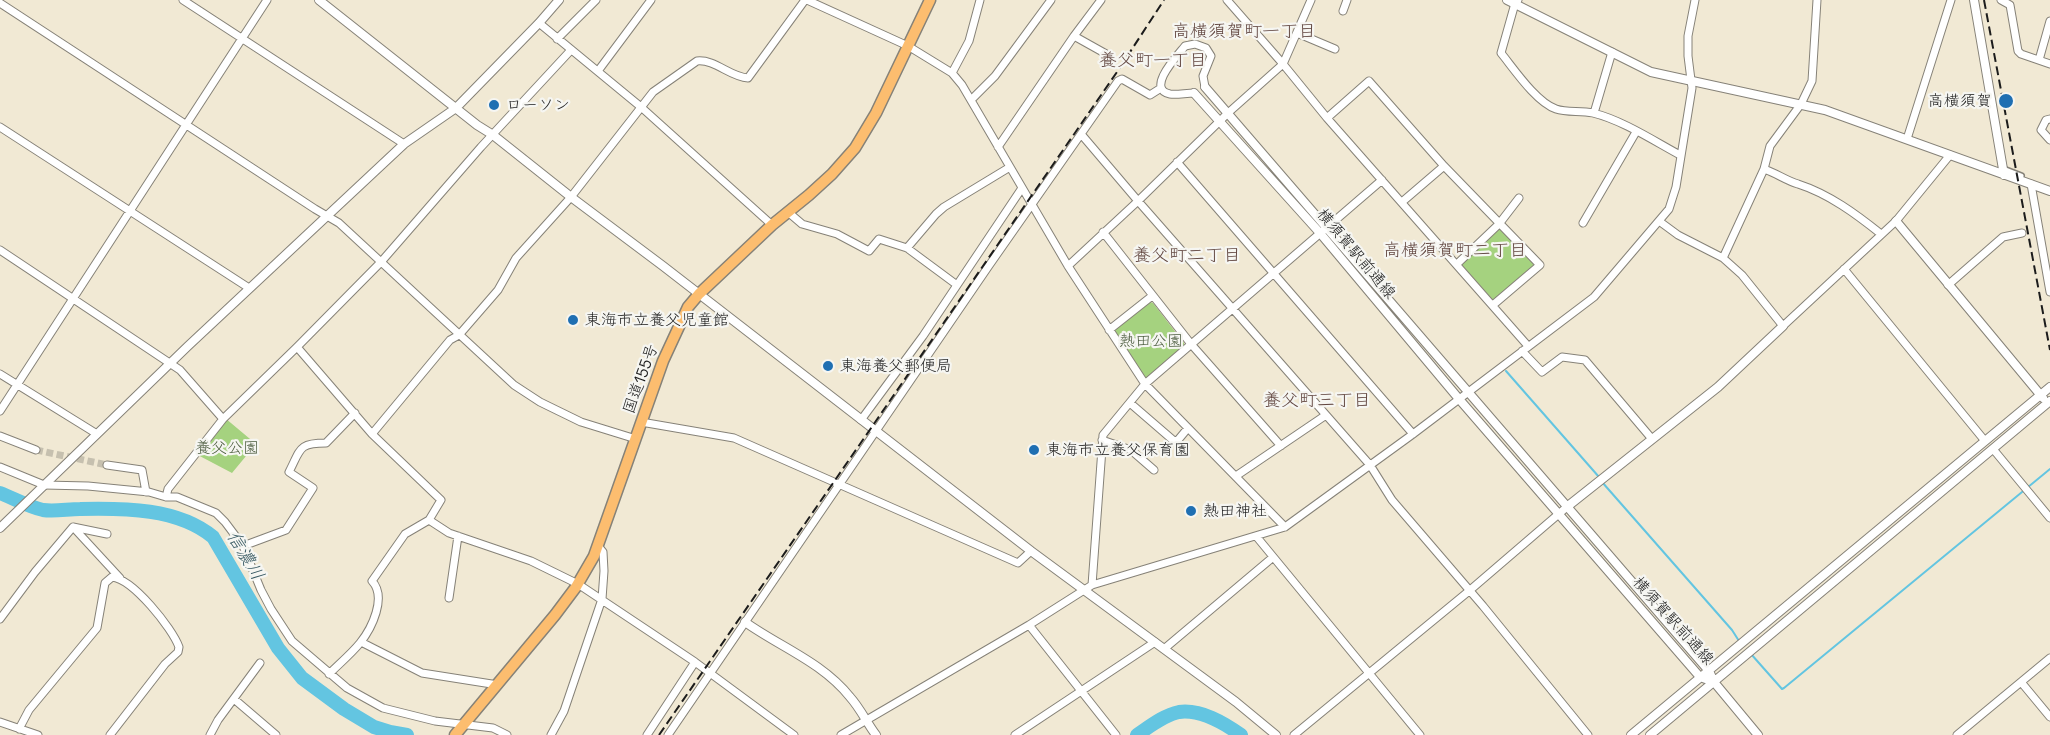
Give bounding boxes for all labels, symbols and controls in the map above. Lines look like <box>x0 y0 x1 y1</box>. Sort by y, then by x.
district label: 高横須賀町一丁目 <box>1172 21 1316 43</box>
district label: 養父町一丁目 <box>1099 50 1207 72</box>
place label: 高横須賀 <box>1928 91 1992 111</box>
marker: 高横須賀 <box>1997 92 2015 110</box>
place label: ローソン <box>506 95 570 115</box>
marker: ローソン <box>487 98 501 112</box>
street label: 横須賀駅前通線 <box>1313 205 1399 303</box>
district label: 高横須賀町二丁目 <box>1383 240 1527 262</box>
district label: 養父町二丁目 <box>1133 245 1241 267</box>
place label: 東海市立養父児童館 <box>585 310 729 330</box>
marker: 東海市立養父児童館 <box>566 313 580 327</box>
park label: 熱田公園 <box>1119 331 1183 351</box>
street label: 国道155号 <box>620 342 662 416</box>
place label: 東海養父郵便局 <box>840 356 952 376</box>
marker: 東海養父郵便局 <box>821 359 835 373</box>
district label: 養父町三丁目 <box>1263 390 1371 412</box>
park label: 養父公園 <box>195 438 259 458</box>
place label: 東海市立養父保育園 <box>1046 440 1190 460</box>
marker: 東海市立養父保育園 <box>1027 443 1041 457</box>
place label: 熱田神社 <box>1203 501 1267 521</box>
marker: 熱田神社 <box>1184 504 1198 518</box>
water label: 信濃川 <box>222 527 268 585</box>
street label: 横須賀駅前通線 <box>1628 573 1718 669</box>

